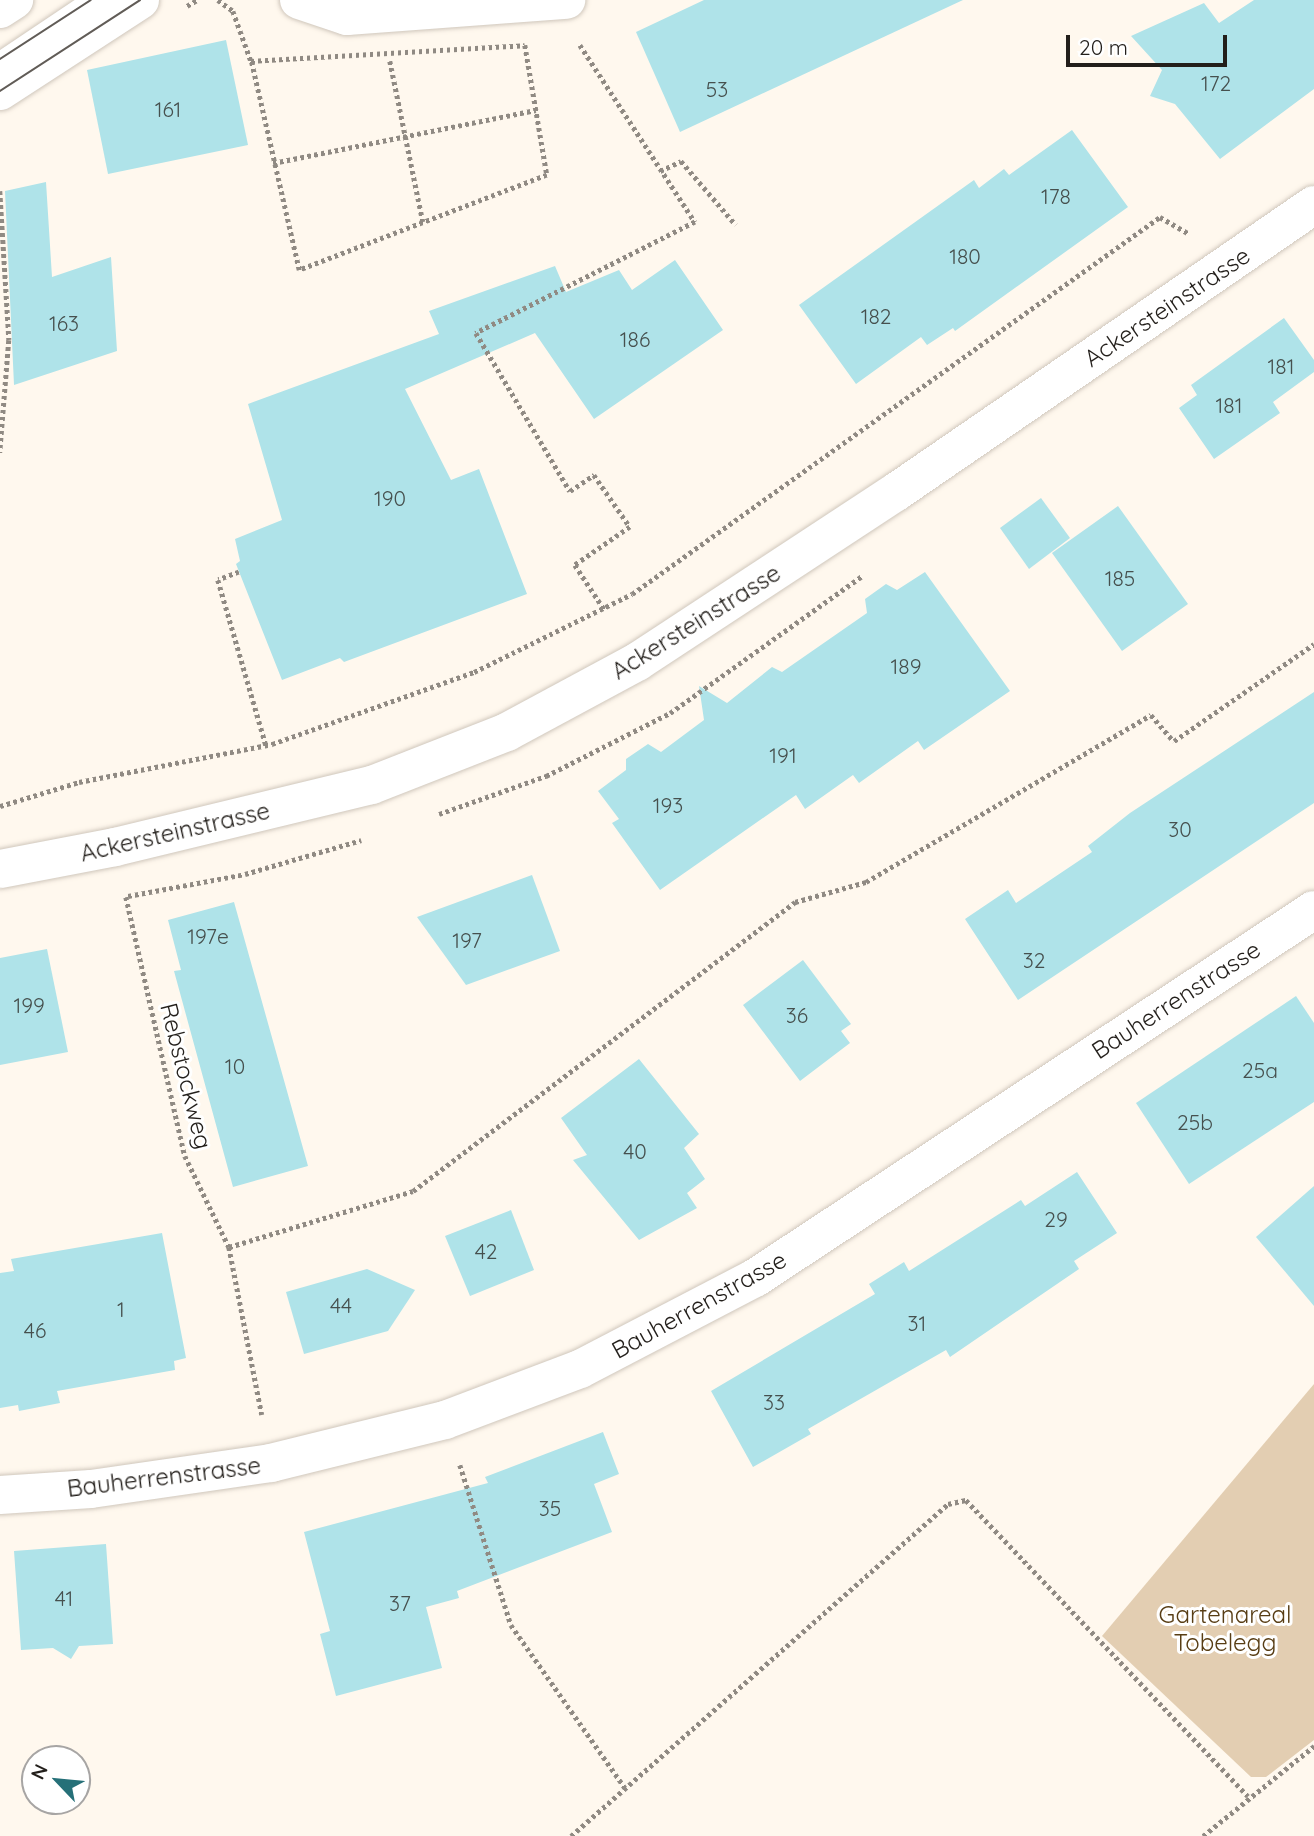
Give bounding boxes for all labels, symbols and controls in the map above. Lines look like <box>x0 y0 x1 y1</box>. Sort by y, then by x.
scale bar <box>1069 21 1230 65</box>
text: 20 m <box>1079 34 1128 60</box>
house number: 172 <box>1201 70 1231 96</box>
house number: 53 <box>706 76 728 102</box>
house number: 161 <box>155 96 181 122</box>
house number: 178 <box>1041 183 1071 209</box>
street label: Ackersteinstrasse <box>1079 241 1255 373</box>
house number: 180 <box>949 243 981 269</box>
house number: 182 <box>861 303 891 329</box>
house number: 163 <box>49 310 79 336</box>
house number: 186 <box>620 326 650 352</box>
house number: 181 <box>1268 353 1294 379</box>
house number: 181 <box>1216 392 1242 418</box>
house number: 190 <box>374 485 406 511</box>
street label: Ackersteinstrasse <box>606 558 786 686</box>
house number: 185 <box>1105 565 1135 591</box>
house number: 189 <box>891 653 921 679</box>
house number: 191 <box>769 742 797 768</box>
house number: 193 <box>653 792 683 818</box>
street label: Ackersteinstrasse <box>77 796 273 868</box>
house number: 30 <box>1168 816 1192 842</box>
house number: 197e <box>187 923 229 949</box>
house number: 197 <box>452 927 482 953</box>
street label: Bauherrenstrasse <box>1086 935 1266 1065</box>
house number: 32 <box>1023 947 1045 973</box>
house number: 199 <box>13 992 45 1018</box>
street label: Rebstockweg <box>154 1000 218 1152</box>
house number: 36 <box>786 1002 808 1028</box>
house number: 10 <box>225 1053 245 1079</box>
house number: 25a <box>1242 1057 1278 1083</box>
house number: 25b <box>1177 1109 1213 1135</box>
house number: 40 <box>623 1138 647 1164</box>
house number: 29 <box>1044 1206 1068 1232</box>
house number: 42 <box>475 1238 497 1264</box>
street label: Bauherrenstrasse <box>607 1245 791 1365</box>
house number: 44 <box>330 1292 352 1318</box>
house number: 1 <box>117 1296 125 1322</box>
house number: 31 <box>908 1310 926 1336</box>
house number: 46 <box>24 1317 46 1343</box>
house number: 33 <box>763 1389 785 1415</box>
street label: Bauherrenstrasse <box>65 1451 263 1503</box>
house number: 35 <box>539 1495 561 1521</box>
house number: 41 <box>55 1585 73 1611</box>
house number: 37 <box>389 1590 411 1616</box>
park label: Gartenareal Tobelegg <box>1158 1601 1292 1657</box>
north arrow <box>21 1745 91 1815</box>
text: N <box>25 1760 53 1783</box>

